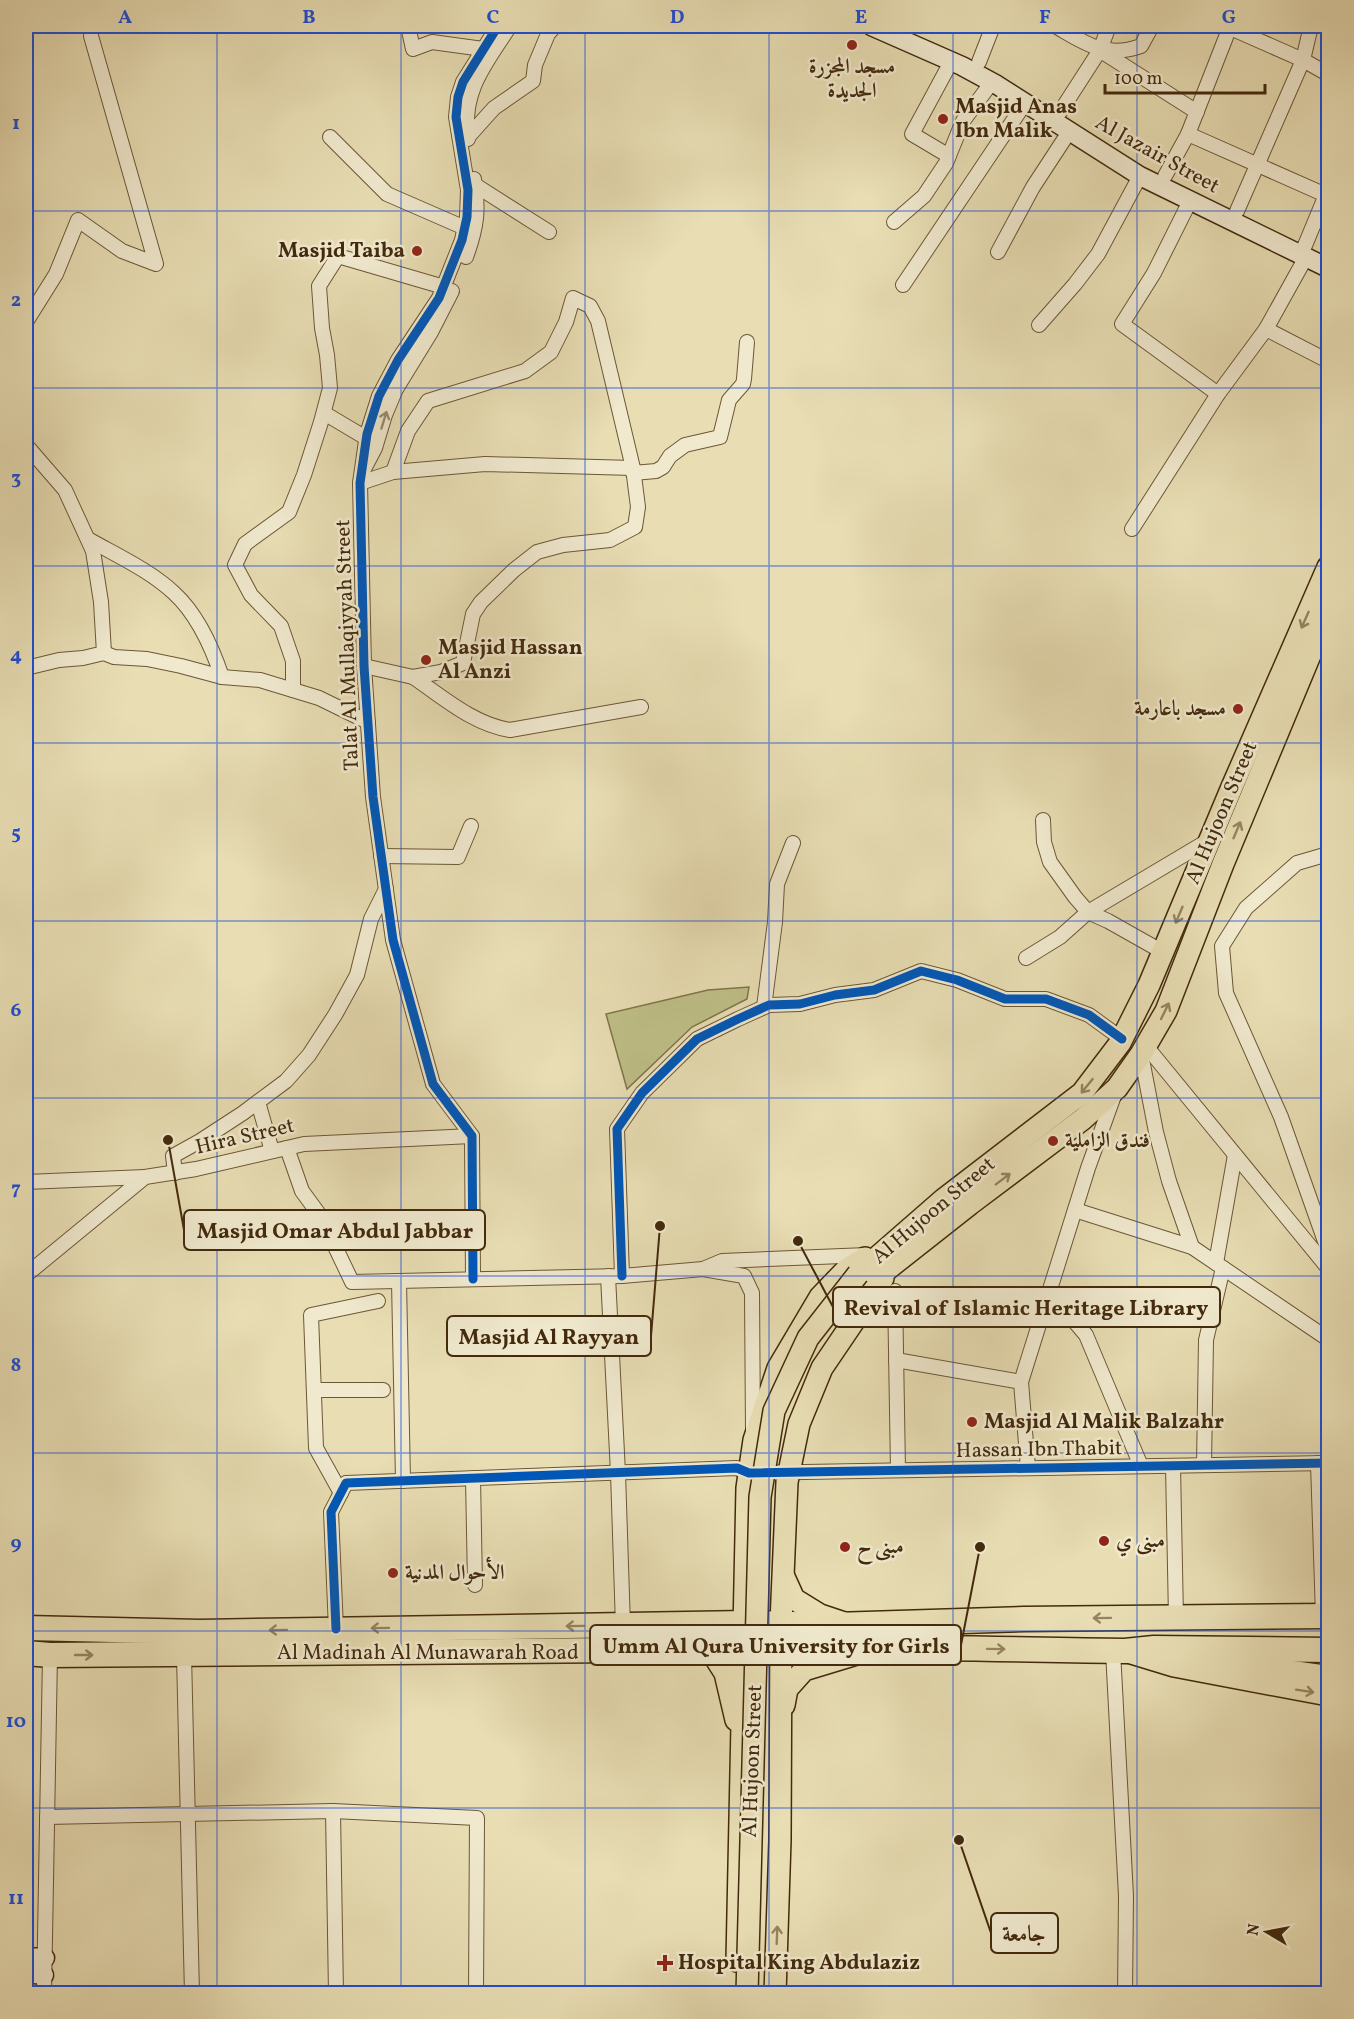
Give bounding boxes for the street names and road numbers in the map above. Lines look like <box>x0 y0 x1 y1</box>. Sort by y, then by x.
street label: Al Jazair Street <box>1090 109 1224 201</box>
street label: Talat Al Mullaqiyyah Street <box>329 519 367 771</box>
street label: Al Hujoon Street <box>1179 737 1265 889</box>
street label: Hira Street <box>193 1112 297 1162</box>
street label: Al Hujoon Street <box>866 1151 1002 1271</box>
street label: Hassan Ibn Thabit <box>956 1434 1122 1466</box>
street label: Al Madinah Al Munawarah Road <box>277 1639 579 1668</box>
street label: Al Hujoon Street <box>736 1684 770 1838</box>

